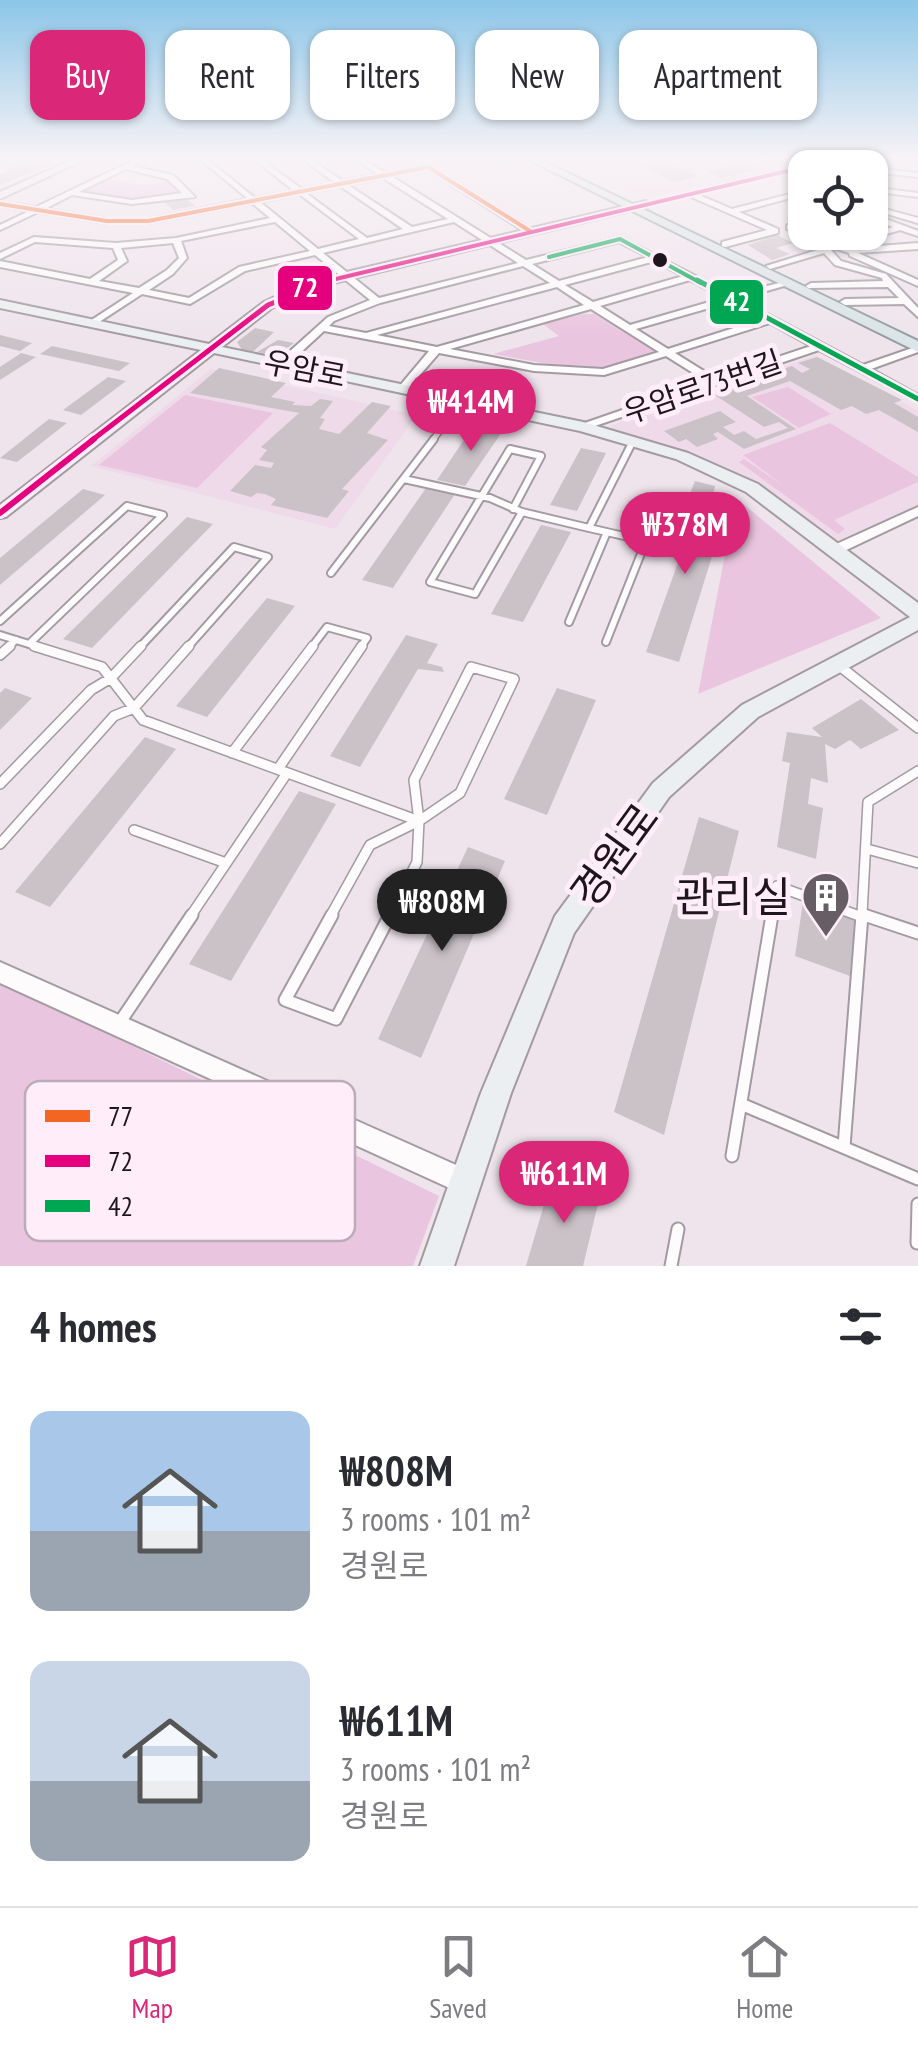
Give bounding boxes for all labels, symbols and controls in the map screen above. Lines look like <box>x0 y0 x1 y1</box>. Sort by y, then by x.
chip: Buy <box>30 30 145 120</box>
chip: Rent <box>165 30 290 120</box>
chip: Filters <box>310 30 455 120</box>
chip: New <box>475 30 599 120</box>
chip: Apartment <box>619 30 817 120</box>
map controls <box>788 150 888 250</box>
button: locate <box>788 150 888 250</box>
unlabelled marker <box>650 250 670 270</box>
line badge: 72 <box>276 264 334 312</box>
text: 72 <box>292 268 318 305</box>
line badge: 42 <box>708 278 765 326</box>
text: 42 <box>724 282 750 319</box>
street label: 우암로 <box>261 341 349 395</box>
street label: 우암로73번길 <box>618 341 786 431</box>
pin: ₩414M <box>401 369 541 454</box>
text: ₩414M <box>428 380 514 422</box>
pin: ₩378M <box>615 492 755 577</box>
text: ₩378M <box>642 503 728 545</box>
street label: 경원로 <box>558 792 670 918</box>
pin: ₩808M <box>372 869 512 954</box>
place label: 관리실 <box>675 869 791 924</box>
building icon: 관리실 <box>800 870 852 938</box>
text: ₩808M <box>399 880 485 922</box>
legend <box>25 1081 355 1241</box>
text: 77 <box>108 1097 133 1134</box>
pin: ₩611M <box>494 1141 634 1226</box>
text: 72 <box>108 1142 133 1179</box>
text: ₩611M <box>521 1152 607 1194</box>
text: 42 <box>108 1187 133 1224</box>
text: 4 homes <box>30 1299 157 1354</box>
icon: filters <box>833 1299 888 1354</box>
text: ₩808M <box>340 1443 453 1498</box>
icon: home <box>110 1451 230 1571</box>
text: 3 rooms · 101 m² <box>340 1498 531 1540</box>
text: 경원로 <box>340 1544 428 1586</box>
text: ₩611M <box>340 1693 453 1748</box>
icon: home <box>110 1701 230 1821</box>
text: 3 rooms · 101 m² <box>340 1748 531 1790</box>
text: 경원로 <box>340 1794 428 1836</box>
tab: Map <box>125 1929 180 2026</box>
tab: Saved <box>429 1929 487 2026</box>
tab: Home <box>736 1929 793 2026</box>

